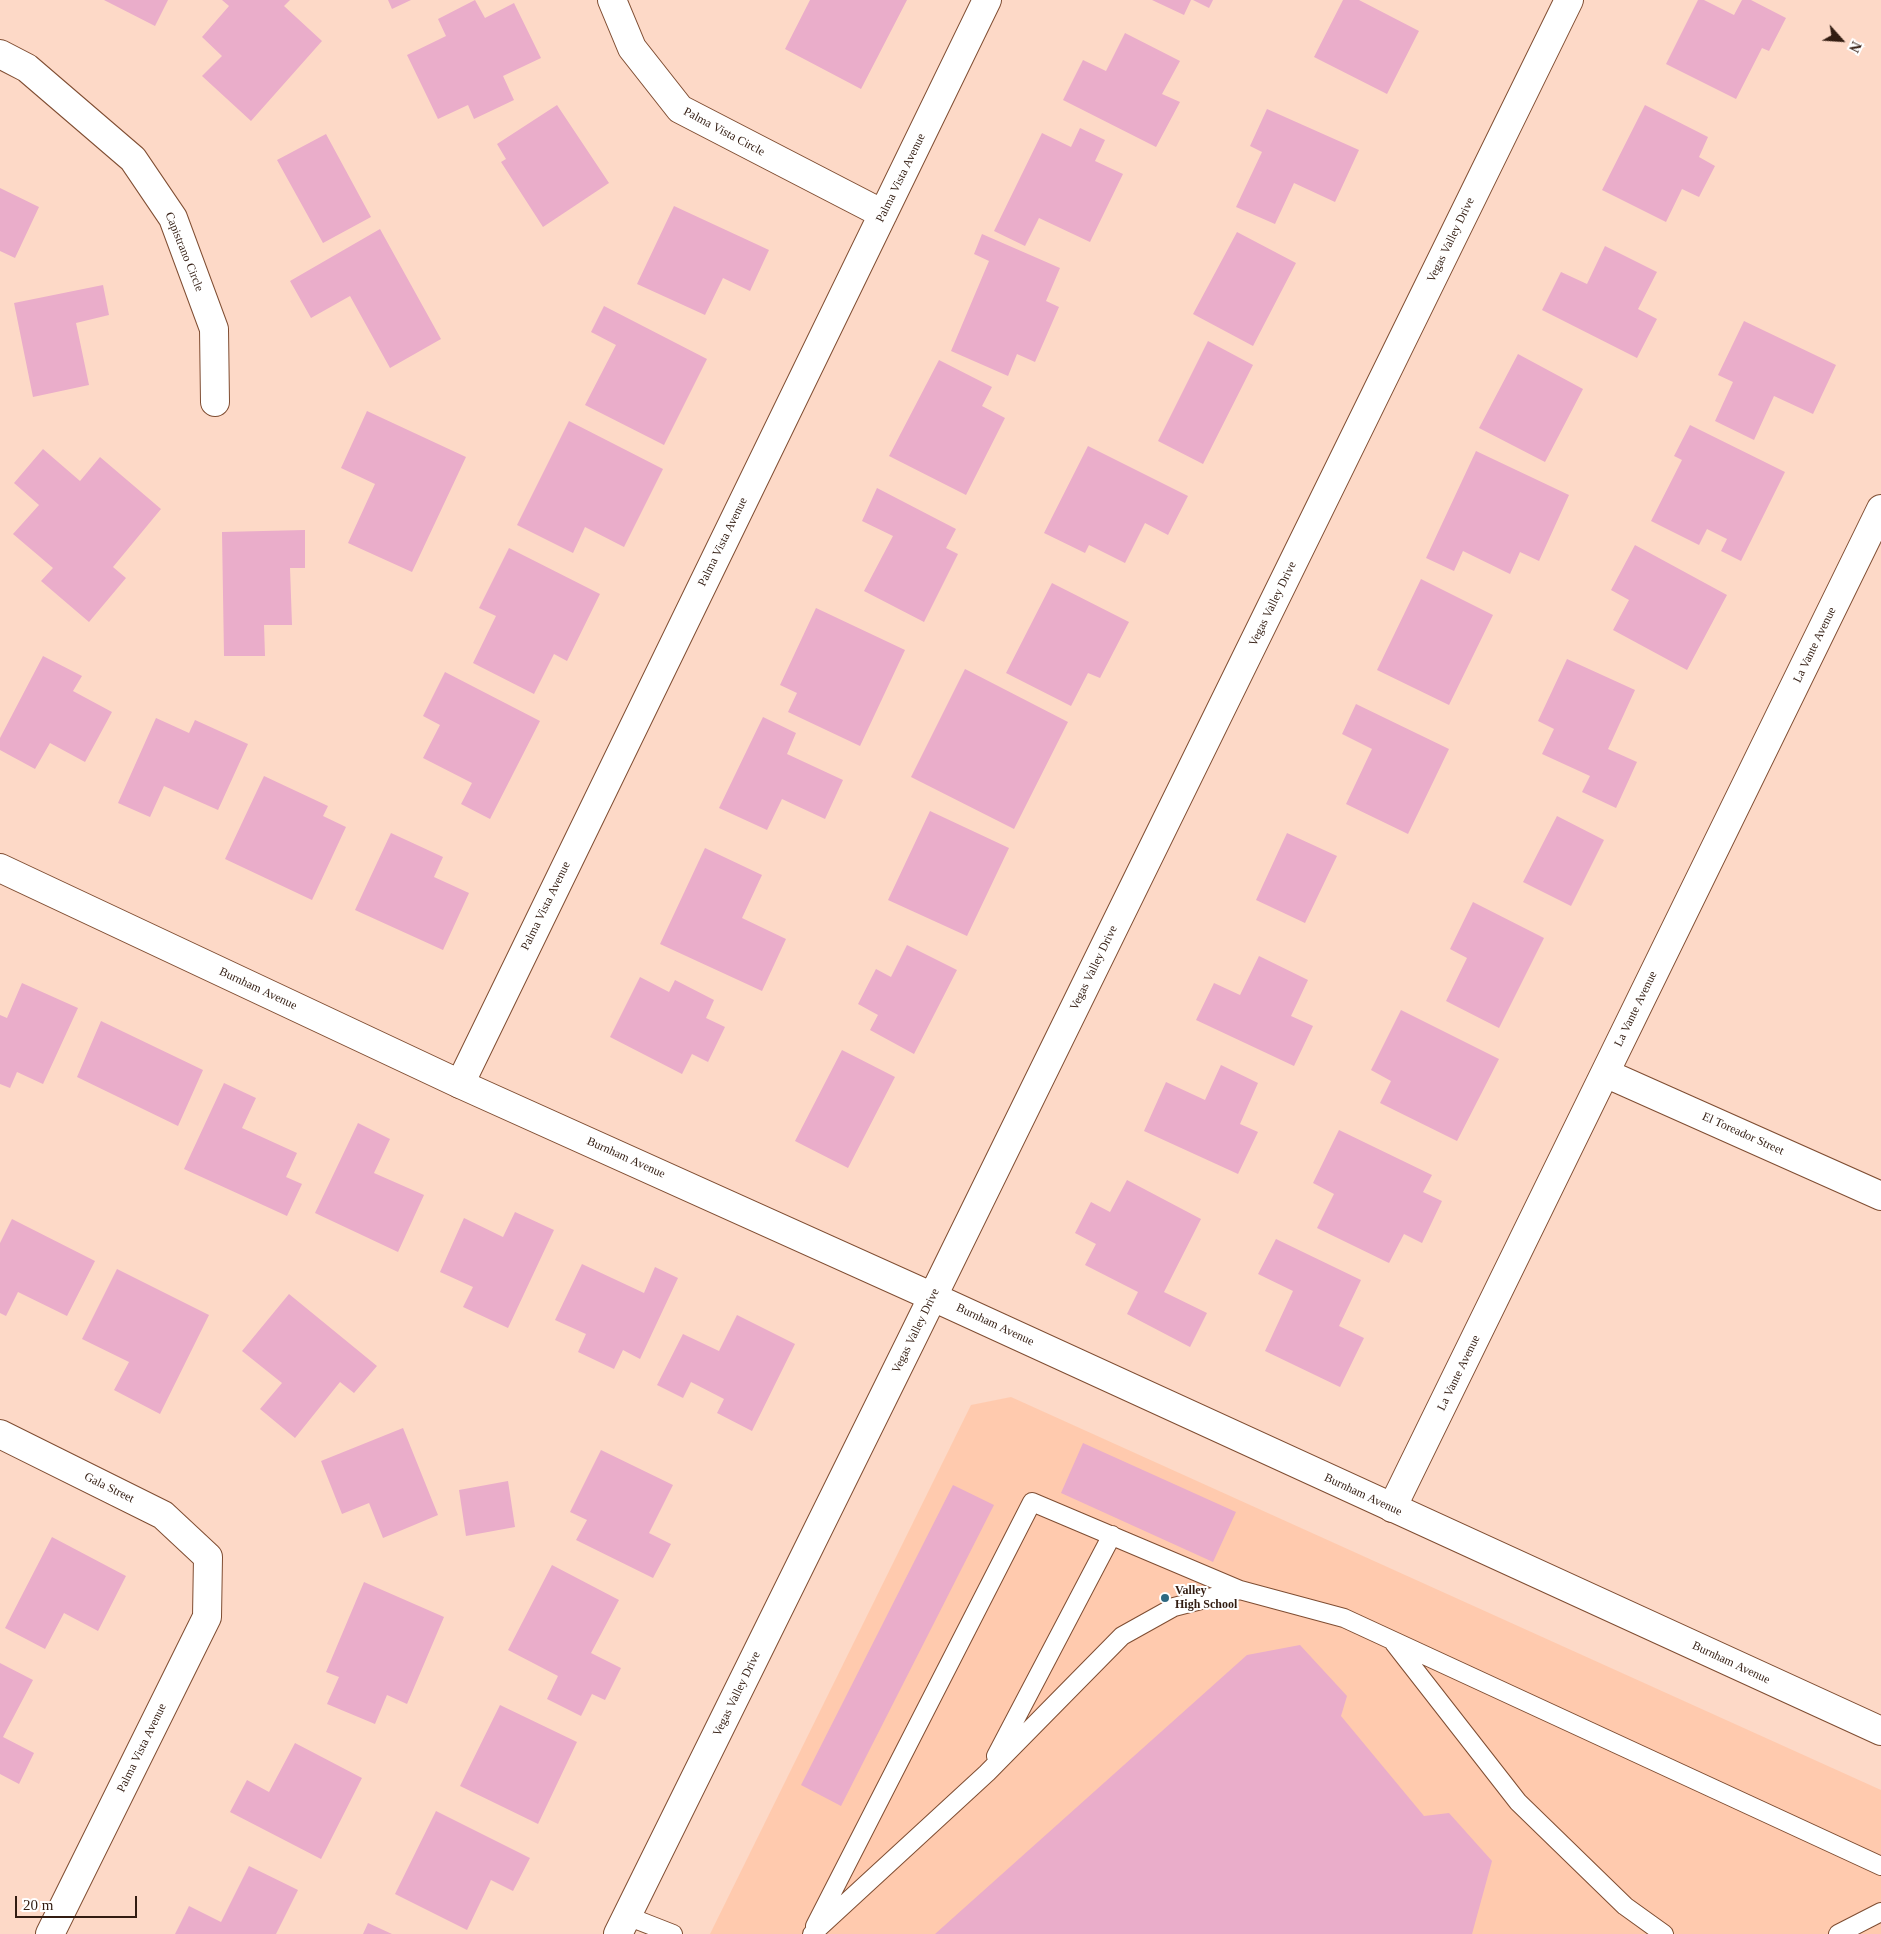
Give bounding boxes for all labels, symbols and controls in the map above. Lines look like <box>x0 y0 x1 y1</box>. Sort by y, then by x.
north arrow <box>1816 15 1866 65</box>
text: N <box>1846 39 1864 55</box>
street label: Palma Vista Circle <box>681 105 767 159</box>
street label: Palma Vista Avenue <box>873 131 929 225</box>
street label: Vegas Valley Drive <box>1424 195 1478 285</box>
street label: Capistrano Circle <box>162 210 206 294</box>
street label: Palma Vista Avenue <box>695 495 751 589</box>
street label: Vegas Valley Drive <box>1246 559 1300 649</box>
street label: La Vante Avenue <box>1790 605 1840 685</box>
street label: Palma Vista Avenue <box>518 859 574 953</box>
street label: Vegas Valley Drive <box>1067 923 1121 1013</box>
street label: Burnham Avenue <box>217 965 299 1013</box>
street label: La Vante Avenue <box>1611 969 1661 1049</box>
street label: El Toreador Street <box>1700 1110 1786 1158</box>
street label: Burnham Avenue <box>585 1134 667 1182</box>
street label: Vegas Valley Drive <box>889 1286 943 1376</box>
street label: Burnham Avenue <box>954 1301 1036 1349</box>
street label: La Vante Avenue <box>1434 1333 1484 1413</box>
street label: Gala Street <box>82 1470 136 1506</box>
street label: Burnham Avenue <box>1322 1471 1404 1519</box>
place label: Valley High School <box>1175 1584 1237 1612</box>
marker: Valley High School <box>1159 1592 1171 1604</box>
street label: Burnham Avenue <box>1690 1639 1772 1687</box>
street label: Vegas Valley Drive <box>710 1649 764 1739</box>
street label: Palma Vista Avenue <box>114 1701 170 1795</box>
scale bar <box>18 1886 140 1918</box>
text: 20 m <box>23 1897 53 1913</box>

